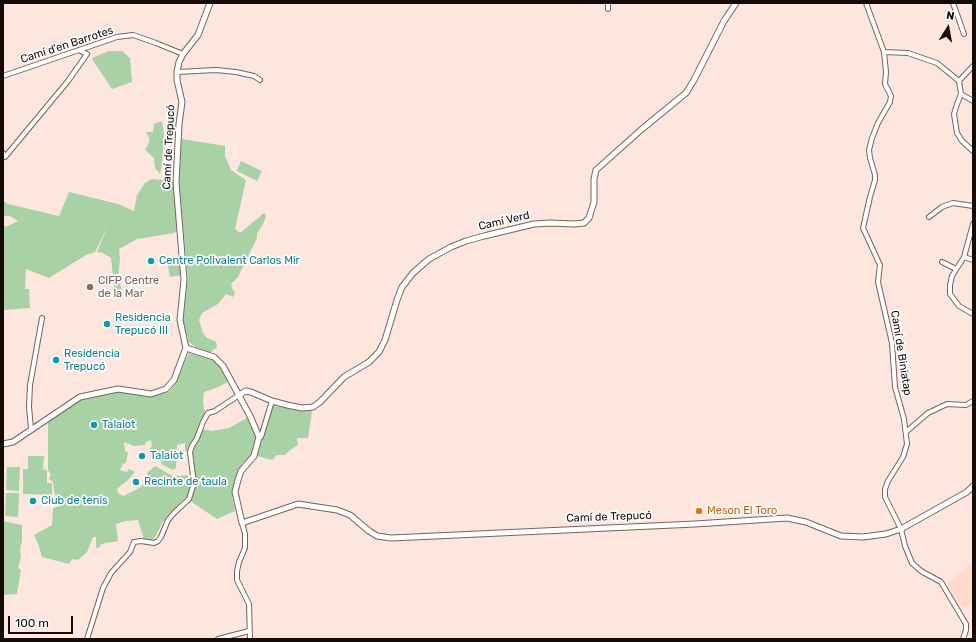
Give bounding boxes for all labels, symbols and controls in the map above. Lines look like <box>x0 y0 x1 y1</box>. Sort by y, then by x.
north arrow <box>928 8 968 48</box>
text: N <box>945 9 956 23</box>
street label: Camí d'en Barrotes <box>19 24 115 66</box>
street label: Camí de Trepucó <box>160 104 178 190</box>
street label: Camí Verd <box>477 209 531 233</box>
place label: Centre Polivalent Carlos Mir <box>159 254 300 268</box>
marker: Centre Polivalent Carlos Mir <box>146 256 156 266</box>
place label: CIFP Centre de la Mar <box>98 274 159 300</box>
marker: CIFP Centre de la Mar <box>85 282 95 292</box>
street label: Camí de Biniatap <box>888 309 914 397</box>
place label: Residencia Trepucó III <box>115 311 171 337</box>
marker: Residencia Trepucó III <box>102 319 112 329</box>
place label: Residencia Trepucó <box>64 347 120 373</box>
marker: Residencia Trepucó <box>51 355 61 365</box>
place label: Talaiot <box>102 418 135 432</box>
marker: Talaiot <box>89 420 99 430</box>
place label: Talaiòt <box>150 449 183 463</box>
marker: Talaiòt <box>137 451 147 461</box>
place label: Recinte de taula <box>144 475 227 489</box>
marker: Recinte de taula <box>131 477 141 487</box>
place label: Club de tenis <box>41 494 108 508</box>
marker: Club de tenis <box>28 496 38 506</box>
place label: Meson El Toro <box>707 504 777 518</box>
marker: Meson El Toro <box>694 506 704 516</box>
street label: Camí de Trepucó <box>566 509 652 525</box>
scale bar <box>10 608 75 634</box>
text: 100 m <box>15 616 49 630</box>

